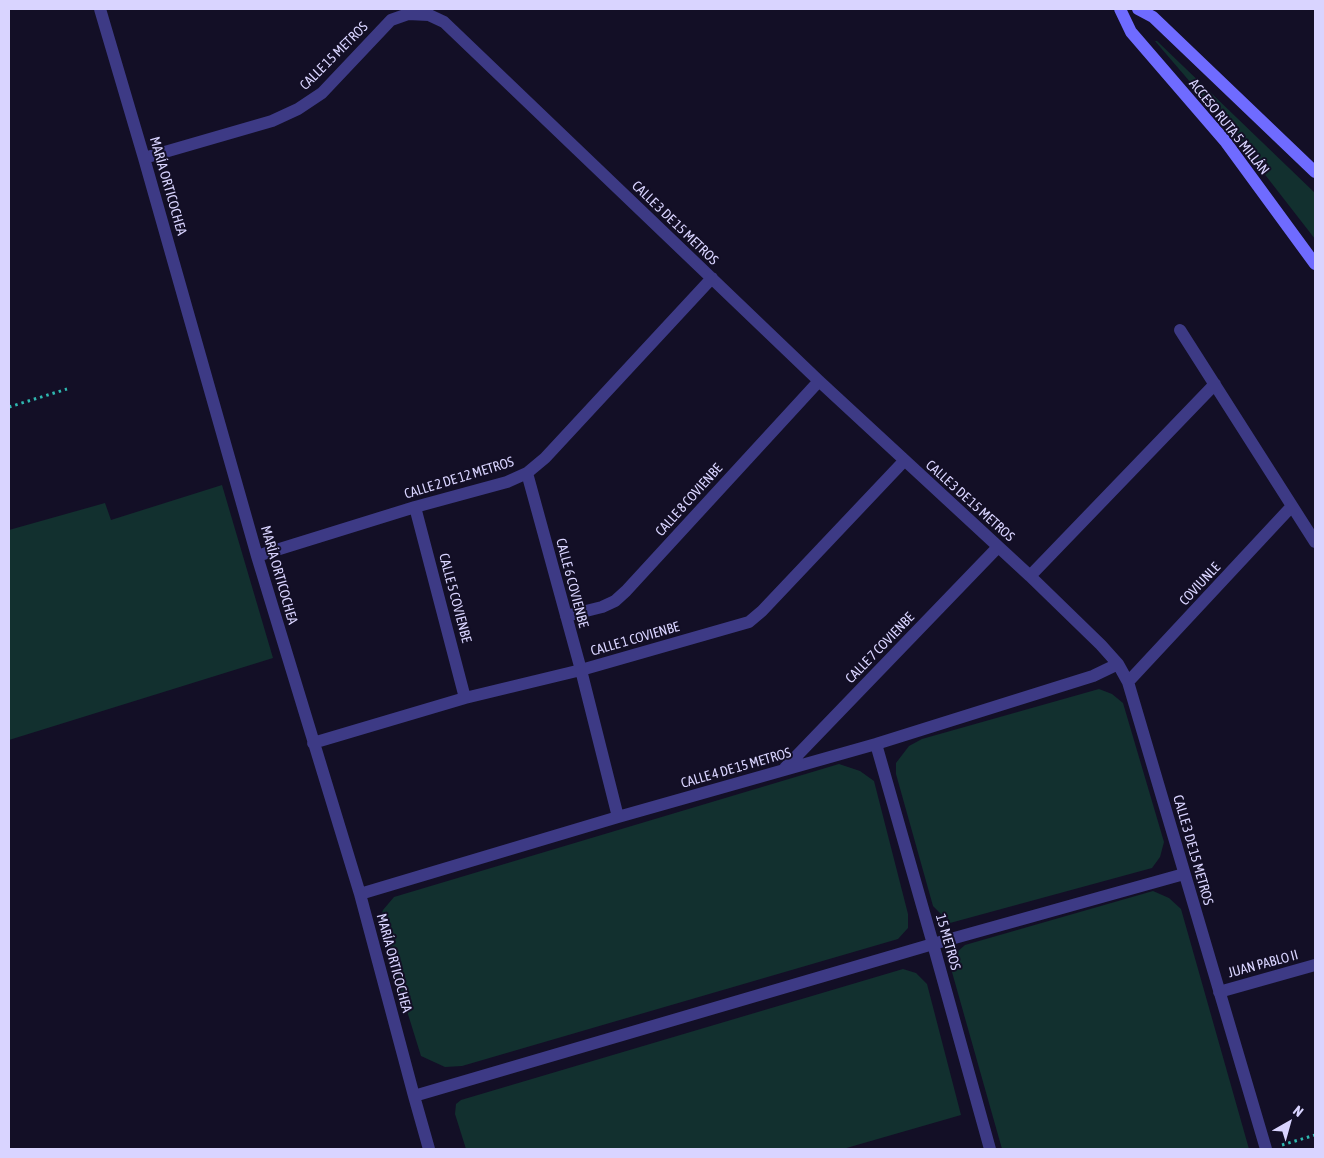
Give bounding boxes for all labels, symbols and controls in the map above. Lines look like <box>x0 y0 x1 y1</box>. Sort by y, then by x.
street label: CALLE 15 METROS <box>296 18 372 94</box>
street label: ACCESO RUTA 5 MILLÁN <box>1185 76 1273 178</box>
street label: MARÍA ORTICOCHEA <box>146 135 190 237</box>
street label: CALLE 3 DE 15 METROS <box>628 178 722 268</box>
street label: CALLE 2 DE 12 METROS <box>402 453 516 503</box>
street label: CALLE 3 DE 15 METROS <box>922 457 1018 545</box>
street label: CALLE 8 COVIENBE <box>652 460 726 540</box>
street label: MARÍA ORTICOCHEA <box>257 524 301 626</box>
street label: CALLE 6 COVIENBE <box>552 537 592 629</box>
street label: CALLE 5 COVIENBE <box>435 552 475 644</box>
street label: COVIUNLE <box>1176 559 1224 609</box>
street label: CALLE 7 COVIENBE <box>842 609 918 687</box>
street label: CALLE 1 COVIENBE <box>589 618 681 660</box>
street label: CALLE 4 DE 15 METROS <box>679 744 793 792</box>
street label: CALLE 3 DE 15 METROS <box>1169 793 1217 907</box>
street label: MARÍA ORTICOCHEA <box>373 912 415 1014</box>
street label: 15 METROS <box>932 912 964 972</box>
street label: JUAN PABLO II <box>1226 947 1300 981</box>
north arrow <box>1264 1098 1314 1148</box>
text: N <box>1290 1102 1306 1120</box>

